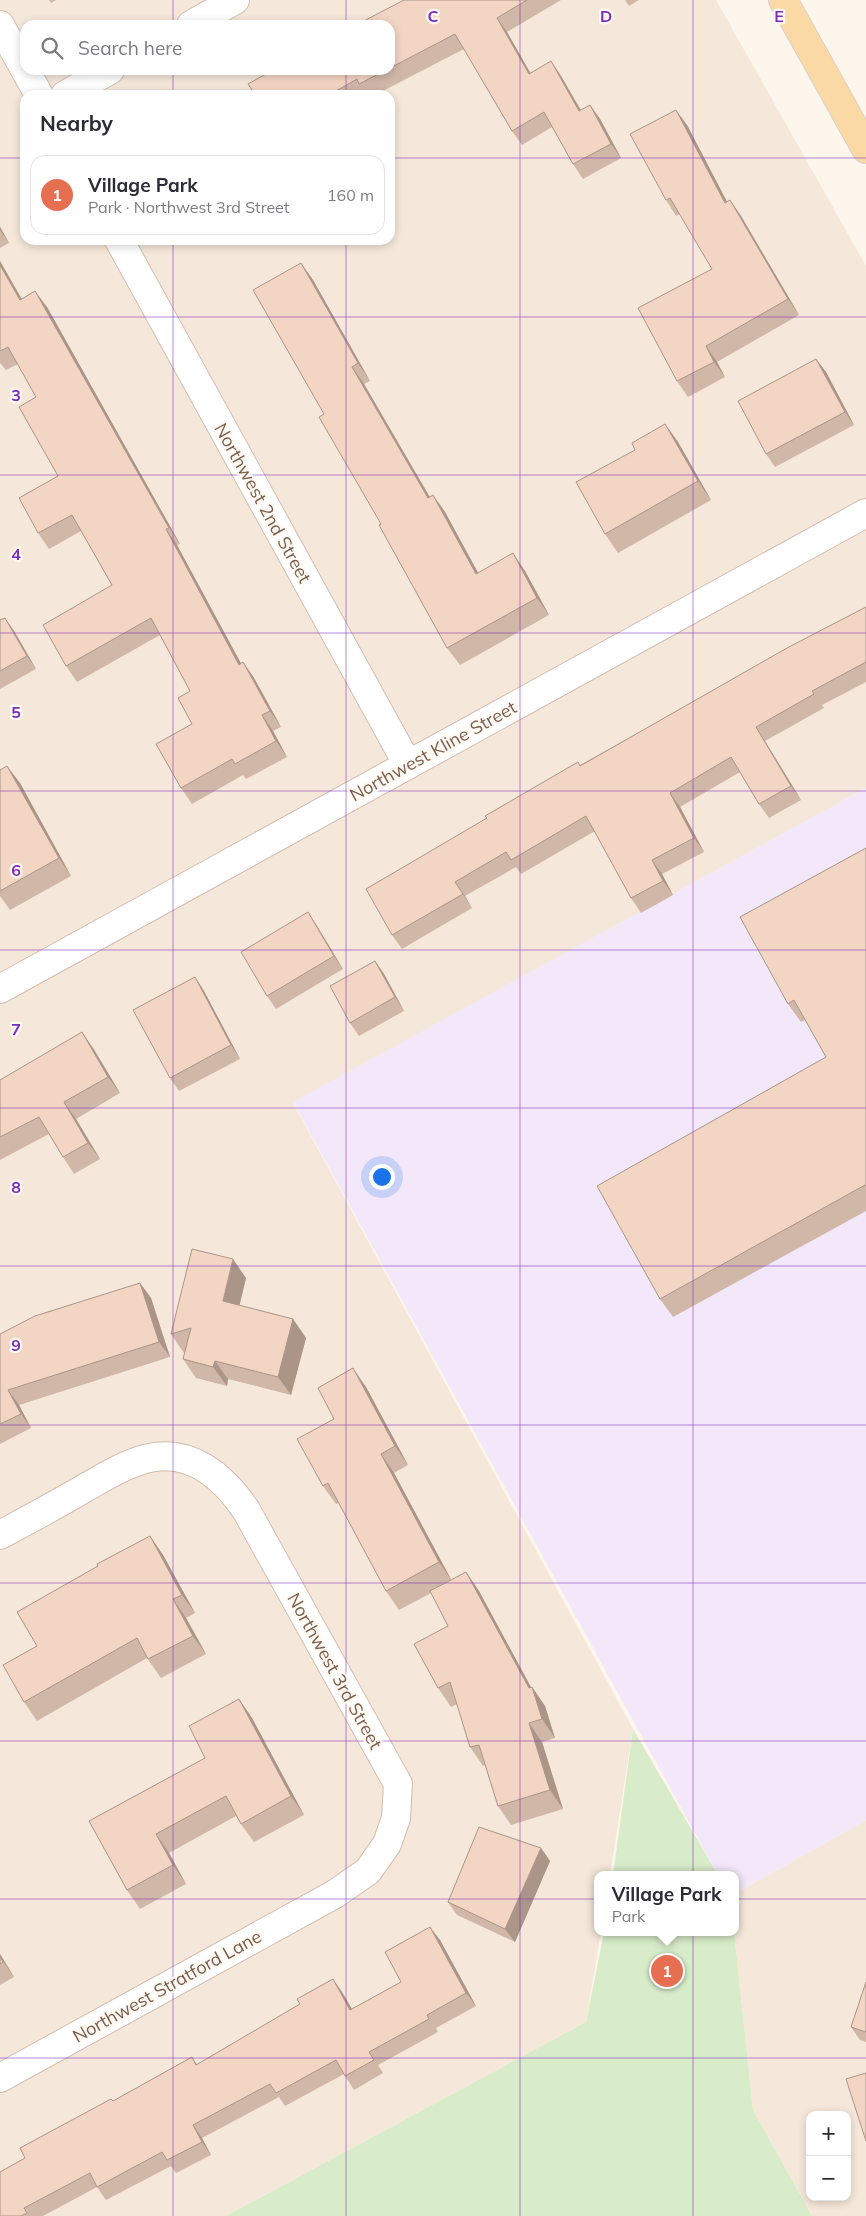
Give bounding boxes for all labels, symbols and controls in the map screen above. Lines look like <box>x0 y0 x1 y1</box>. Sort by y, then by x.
text: C <box>428 6 439 26</box>
text: D <box>600 6 612 26</box>
text: E <box>774 6 784 26</box>
search box <box>20 20 395 75</box>
icon: search <box>38 34 66 62</box>
text: Search here <box>78 36 182 60</box>
text: Nearby <box>40 110 113 136</box>
text: Village Park <box>88 173 198 197</box>
text: 1 <box>52 185 62 205</box>
text: 160 m <box>327 185 374 205</box>
text: Park · Northwest 3rd Street <box>88 197 289 217</box>
text: 3 <box>11 385 21 405</box>
street label: Northwest 2nd Street <box>209 419 317 587</box>
text: 4 <box>11 544 21 564</box>
street label: Northwest Kline Street <box>345 696 521 806</box>
text: 5 <box>11 702 21 722</box>
text: 6 <box>11 860 21 880</box>
text: 7 <box>11 1019 21 1039</box>
your location <box>369 1164 395 1190</box>
text: 8 <box>11 1177 21 1197</box>
text: 9 <box>11 1335 21 1355</box>
street label: Northwest 3rd Street <box>282 1589 388 1753</box>
popup <box>594 1871 739 1936</box>
text: Village Park <box>612 1882 721 1906</box>
text: Park <box>612 1906 645 1926</box>
street label: Northwest Stratford Lane <box>68 1924 266 2048</box>
pin: 1 <box>651 1952 683 1990</box>
map controls <box>806 2111 851 2201</box>
button: + <box>806 2111 851 2156</box>
button: − <box>806 2156 851 2201</box>

